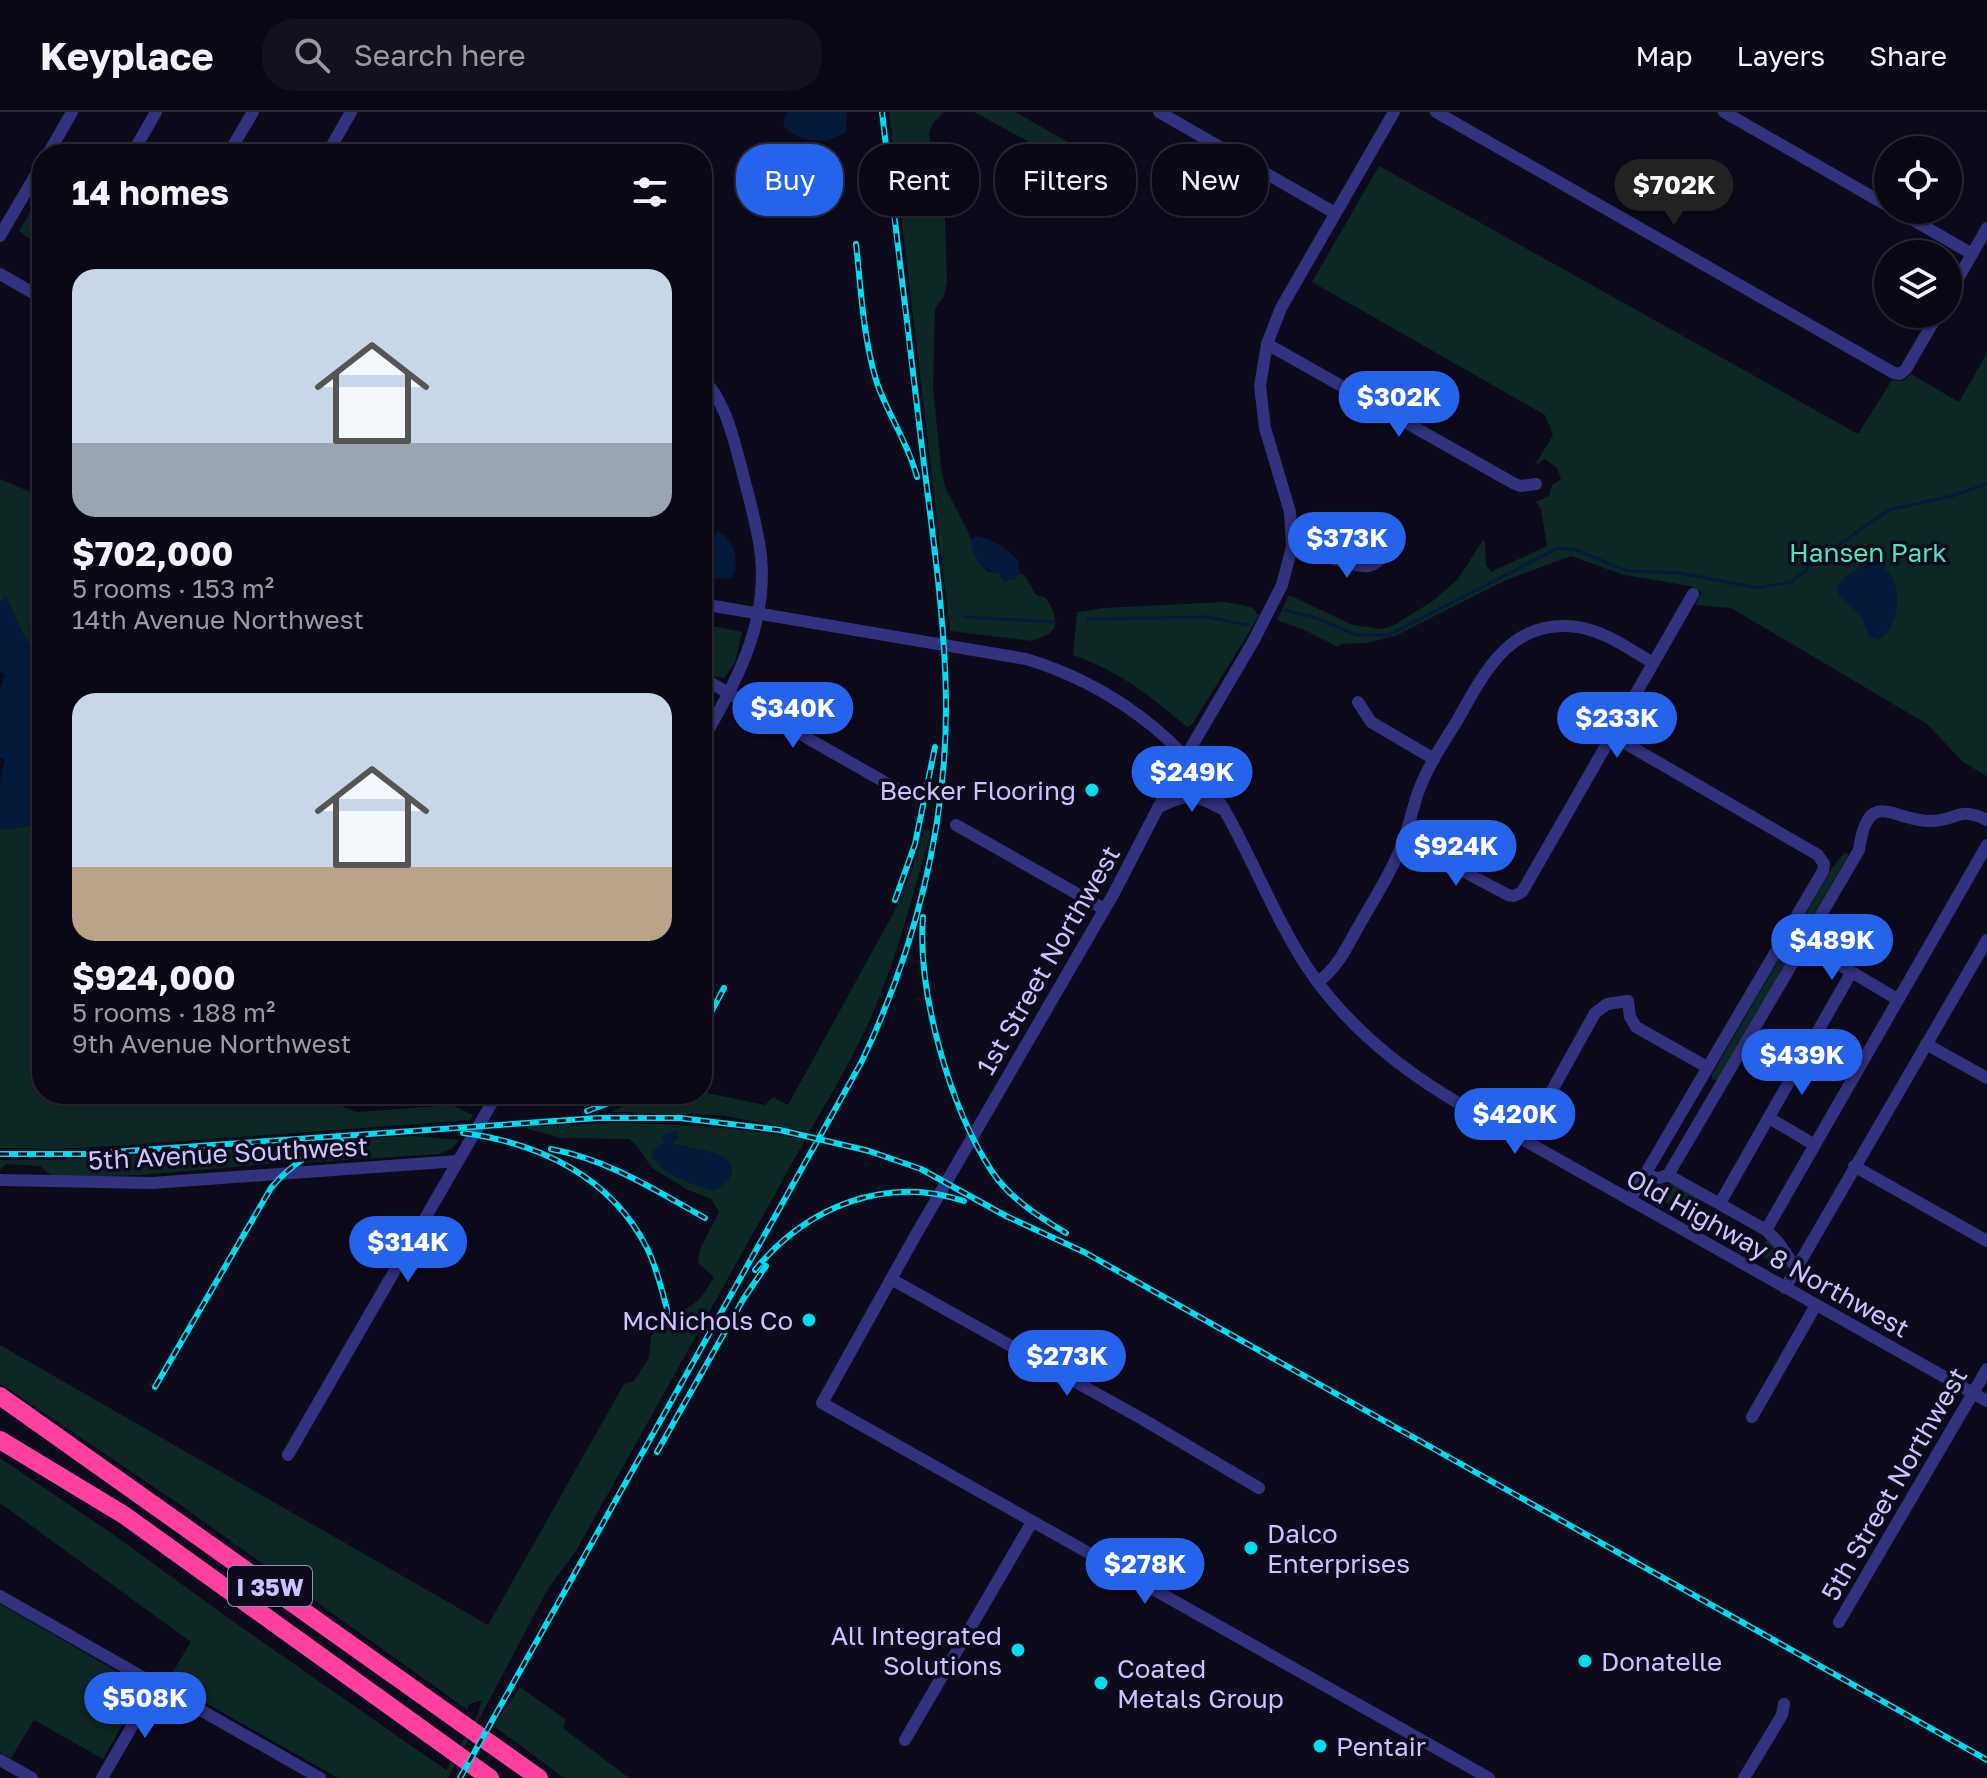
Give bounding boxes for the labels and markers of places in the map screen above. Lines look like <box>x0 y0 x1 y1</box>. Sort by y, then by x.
pin: $702K <box>1618 159 1730 227</box>
pin: $302K <box>1343 371 1455 439</box>
pin: $373K <box>1291 512 1403 580</box>
pin: $340K <box>737 682 849 750</box>
pin: $233K <box>1561 692 1673 760</box>
pin: $249K <box>1136 746 1248 814</box>
place label: Becker Flooring <box>880 775 1076 806</box>
marker: Becker Flooring <box>1083 781 1101 799</box>
pin: $924K <box>1400 820 1512 888</box>
pin: $489K <box>1776 914 1888 982</box>
pin: $439K <box>1746 1029 1858 1097</box>
pin: $420K <box>1459 1088 1571 1156</box>
pin: $314K <box>352 1216 464 1284</box>
place label: McNichols Co <box>622 1305 793 1336</box>
marker: McNichols Co <box>800 1311 818 1329</box>
pin: $273K <box>1011 1330 1123 1398</box>
place label: Dalco Enterprises <box>1267 1518 1410 1579</box>
pin: $278K <box>1089 1538 1201 1606</box>
marker: Dalco Enterprises <box>1242 1539 1260 1557</box>
place label: All Integrated Solutions <box>831 1620 1002 1681</box>
marker: All Integrated Solutions <box>1009 1641 1027 1659</box>
place label: Donatelle <box>1601 1646 1722 1677</box>
marker: Donatelle <box>1576 1652 1594 1670</box>
place label: Coated Metals Group <box>1117 1653 1284 1714</box>
pin: $508K <box>89 1672 201 1740</box>
marker: Coated Metals Group <box>1092 1674 1110 1692</box>
place label: Pentair <box>1336 1731 1426 1762</box>
marker: Pentair <box>1311 1737 1329 1755</box>

